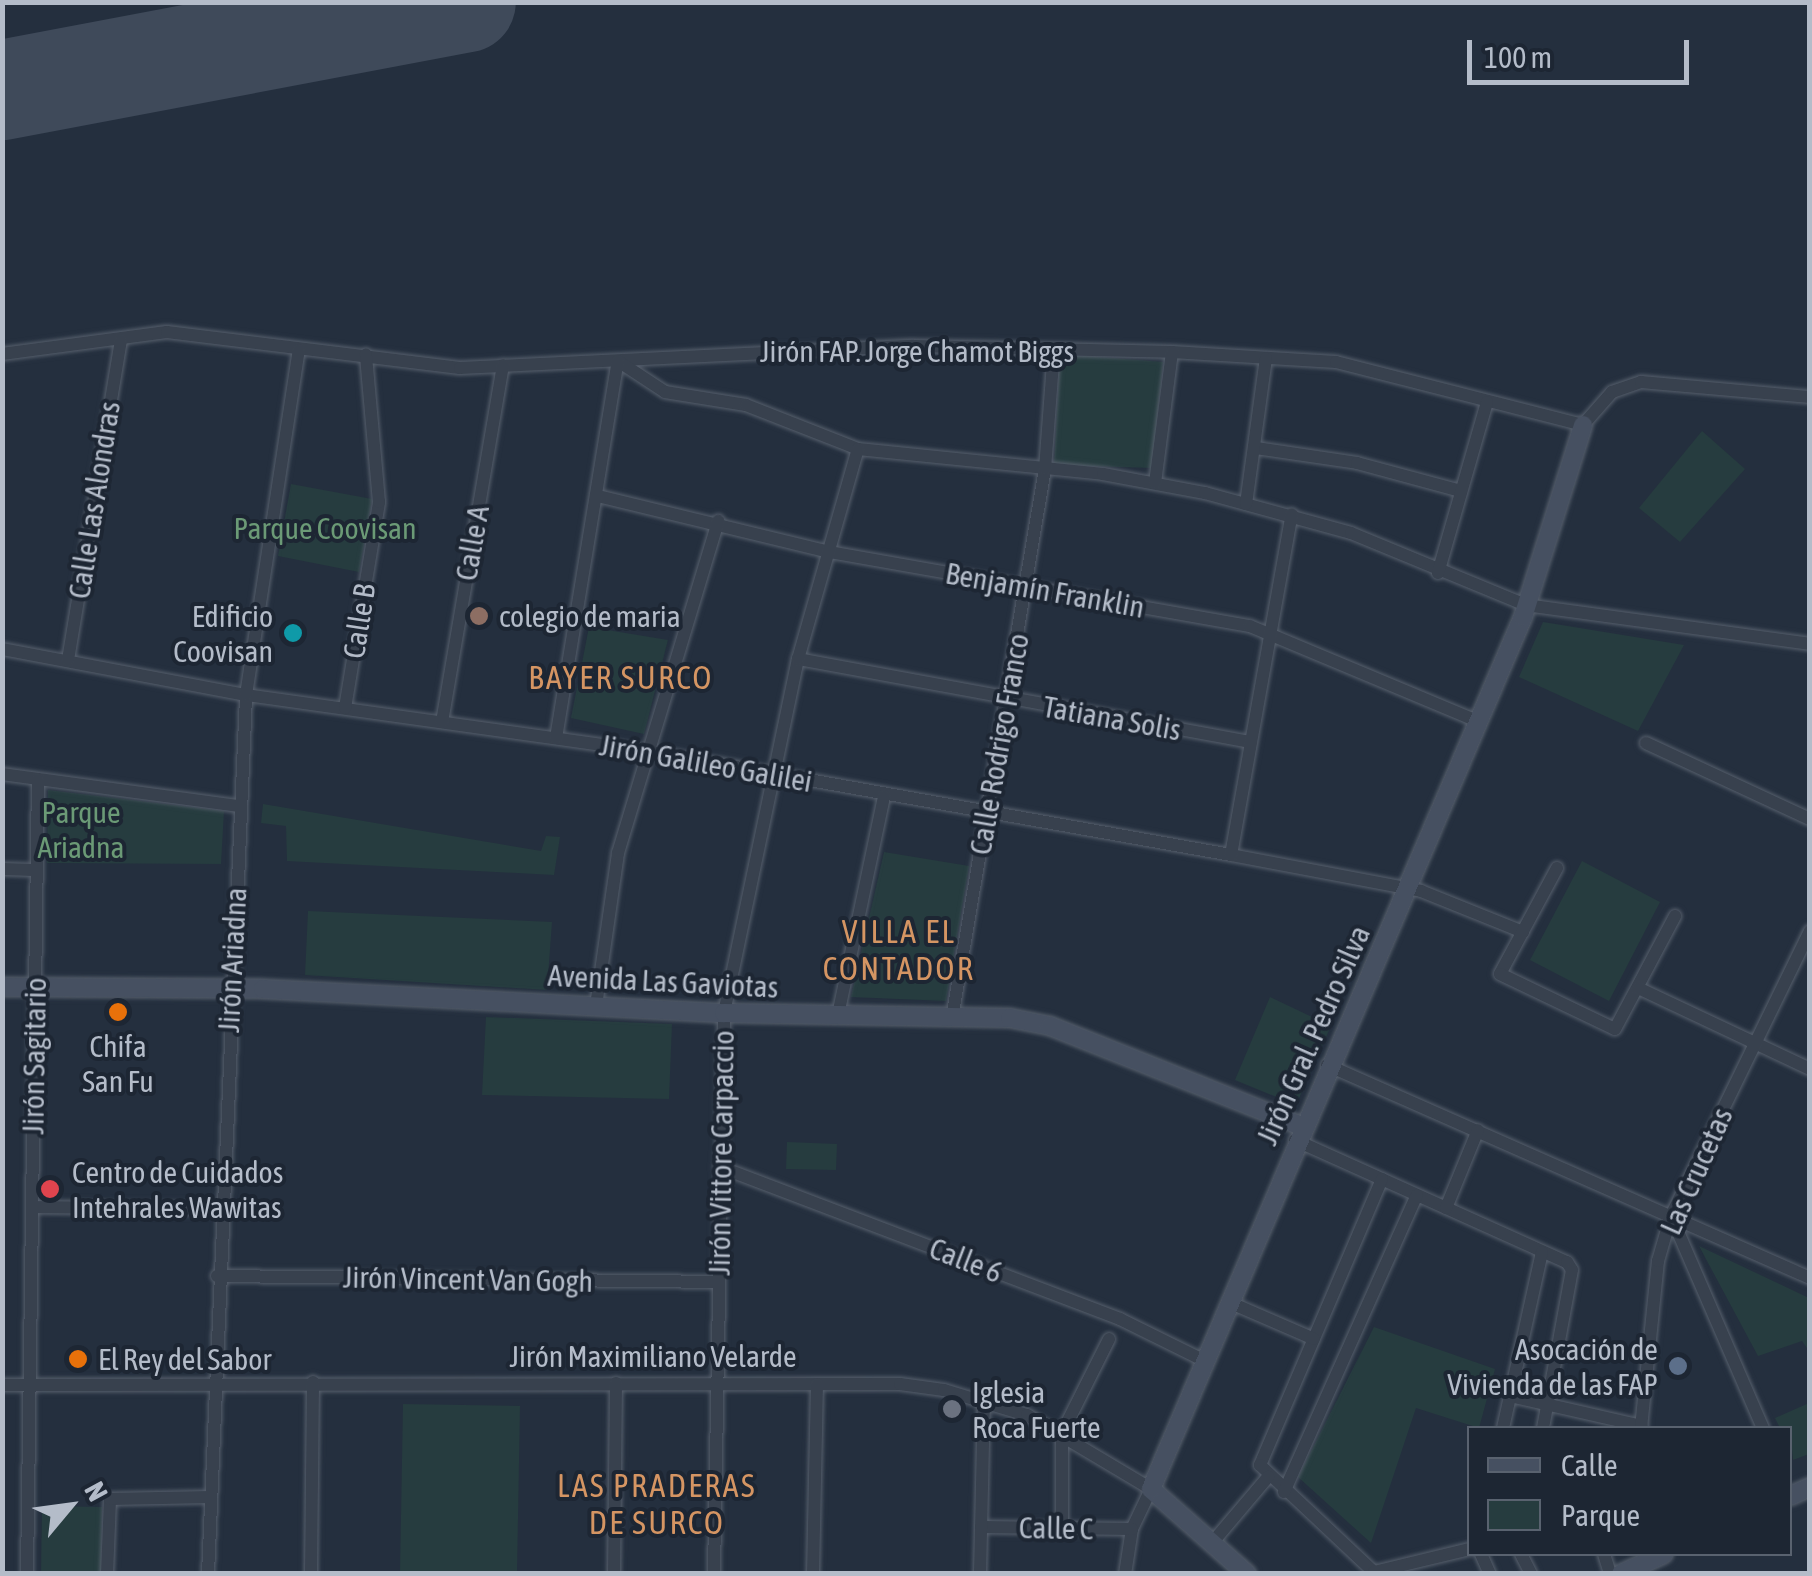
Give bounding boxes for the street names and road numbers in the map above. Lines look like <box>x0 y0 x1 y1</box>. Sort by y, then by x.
street label: Jirón FAP. Jorge Chamot Biggs <box>760 333 1074 369</box>
street label: Calle Las Alondras <box>61 399 127 601</box>
street label: Calle A <box>448 503 496 583</box>
street label: Benjamín Franklin <box>943 555 1147 625</box>
street label: Calle B <box>335 581 383 661</box>
street label: Calle Rodrigo Franco <box>962 631 1036 857</box>
street label: Tatiana Solis <box>1040 688 1184 748</box>
street label: Jirón Galileo Galilei <box>597 727 815 799</box>
street label: Jirón Ariadna <box>210 887 254 1033</box>
street label: Jirón Gral. Pedro Silva <box>1249 920 1377 1150</box>
street label: Avenida Las Gaviotas <box>547 957 779 1005</box>
street label: Jirón Sagitario <box>15 977 53 1135</box>
street label: Jirón Vittore Carpaccio <box>701 1030 741 1276</box>
street label: Las Crucetas <box>1652 1102 1740 1240</box>
street label: Calle 6 <box>925 1230 1007 1290</box>
street label: Jirón Vincent Van Gogh <box>343 1259 593 1299</box>
street label: Jirón Maximiliano Velarde <box>509 1338 797 1374</box>
street label: Calle C <box>1019 1509 1093 1547</box>

